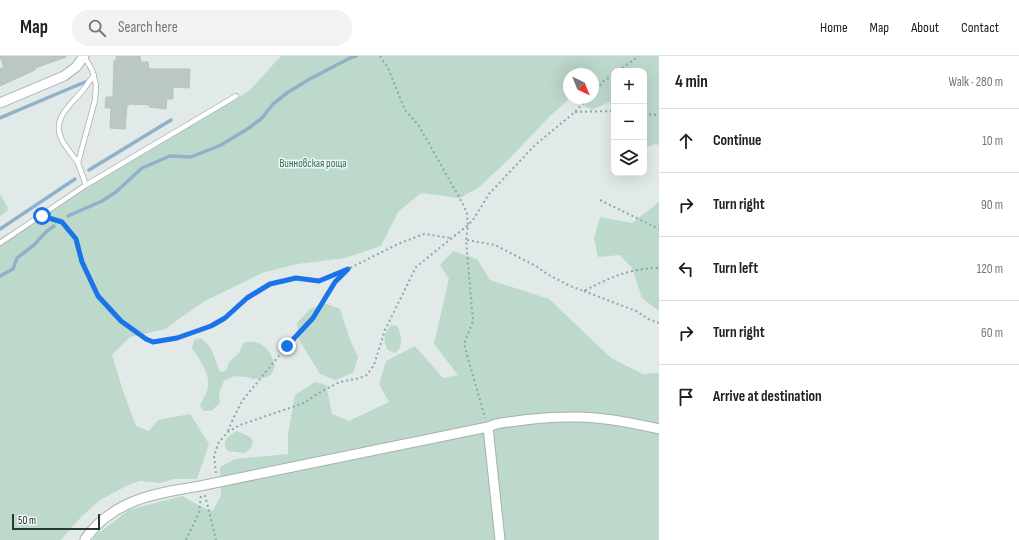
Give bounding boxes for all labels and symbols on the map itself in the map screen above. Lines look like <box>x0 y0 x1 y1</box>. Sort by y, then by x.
north arrow <box>563 68 599 104</box>
park label: Винновская роща <box>279 157 347 170</box>
route start <box>33 207 51 225</box>
route end <box>278 337 296 355</box>
scale bar <box>12 512 100 531</box>

